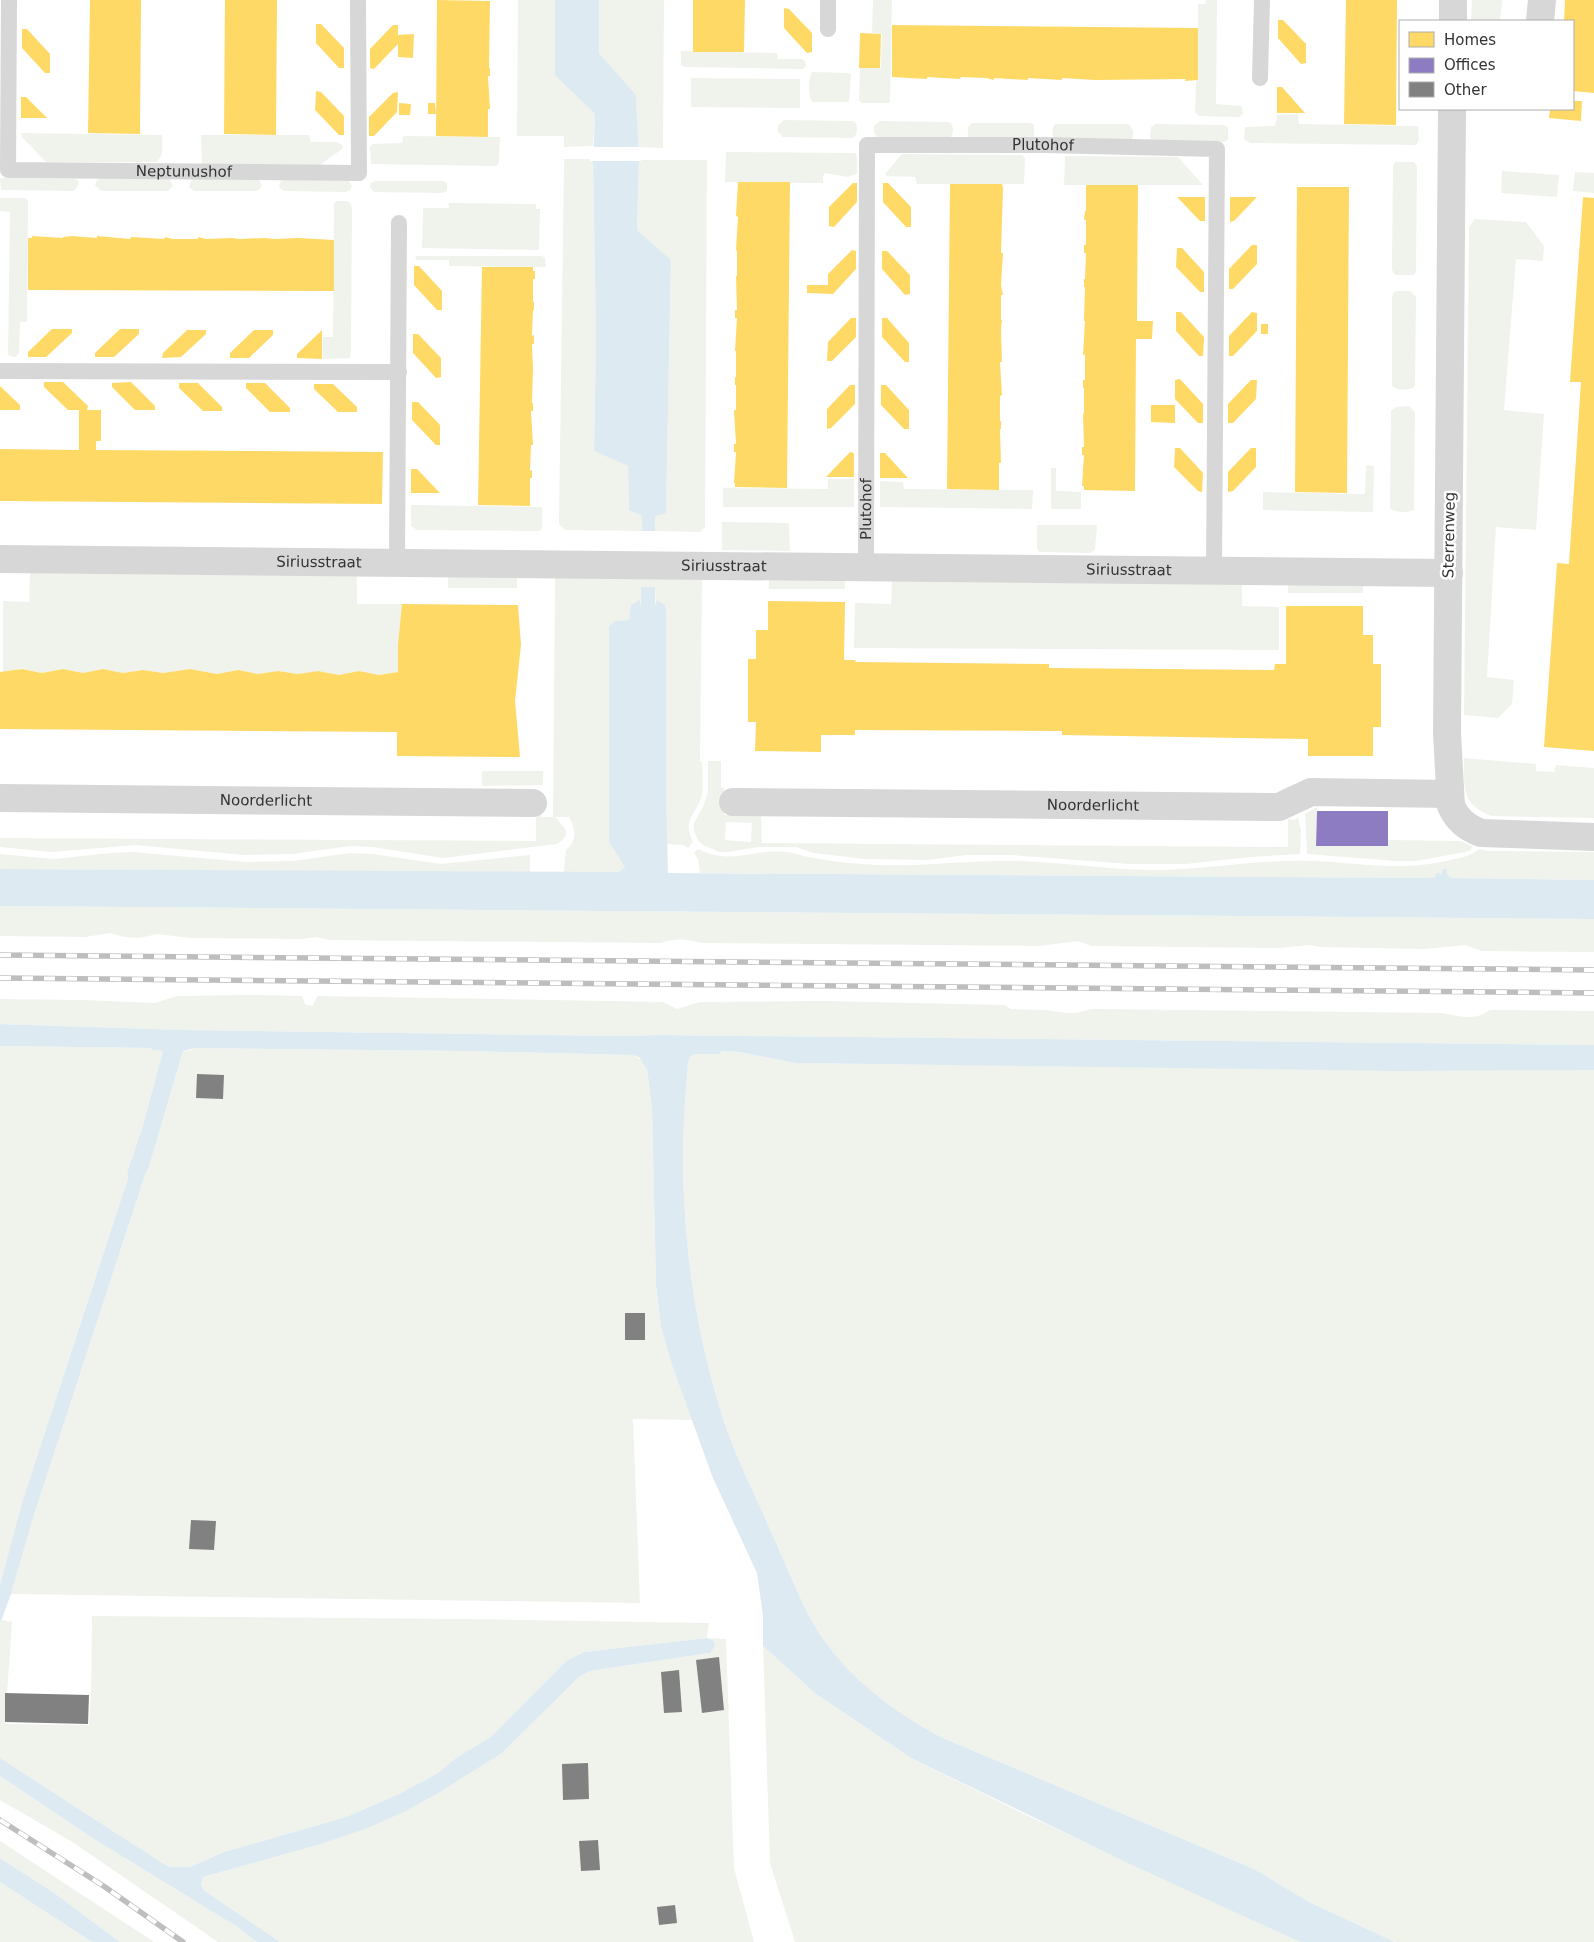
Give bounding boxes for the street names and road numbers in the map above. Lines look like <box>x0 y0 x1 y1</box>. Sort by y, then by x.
street label: Plutohof <box>1012 136 1075 155</box>
street label: Neptunushof <box>136 162 233 181</box>
street label: Plutohof <box>857 477 875 540</box>
street label: Sterrenweg <box>1439 492 1459 578</box>
street label: Siriusstraat <box>276 553 362 571</box>
street label: Siriusstraat <box>681 557 767 575</box>
street label: Siriusstraat <box>1086 560 1172 579</box>
street label: Noorderlicht <box>220 791 312 810</box>
street label: Noorderlicht <box>1047 796 1139 815</box>

